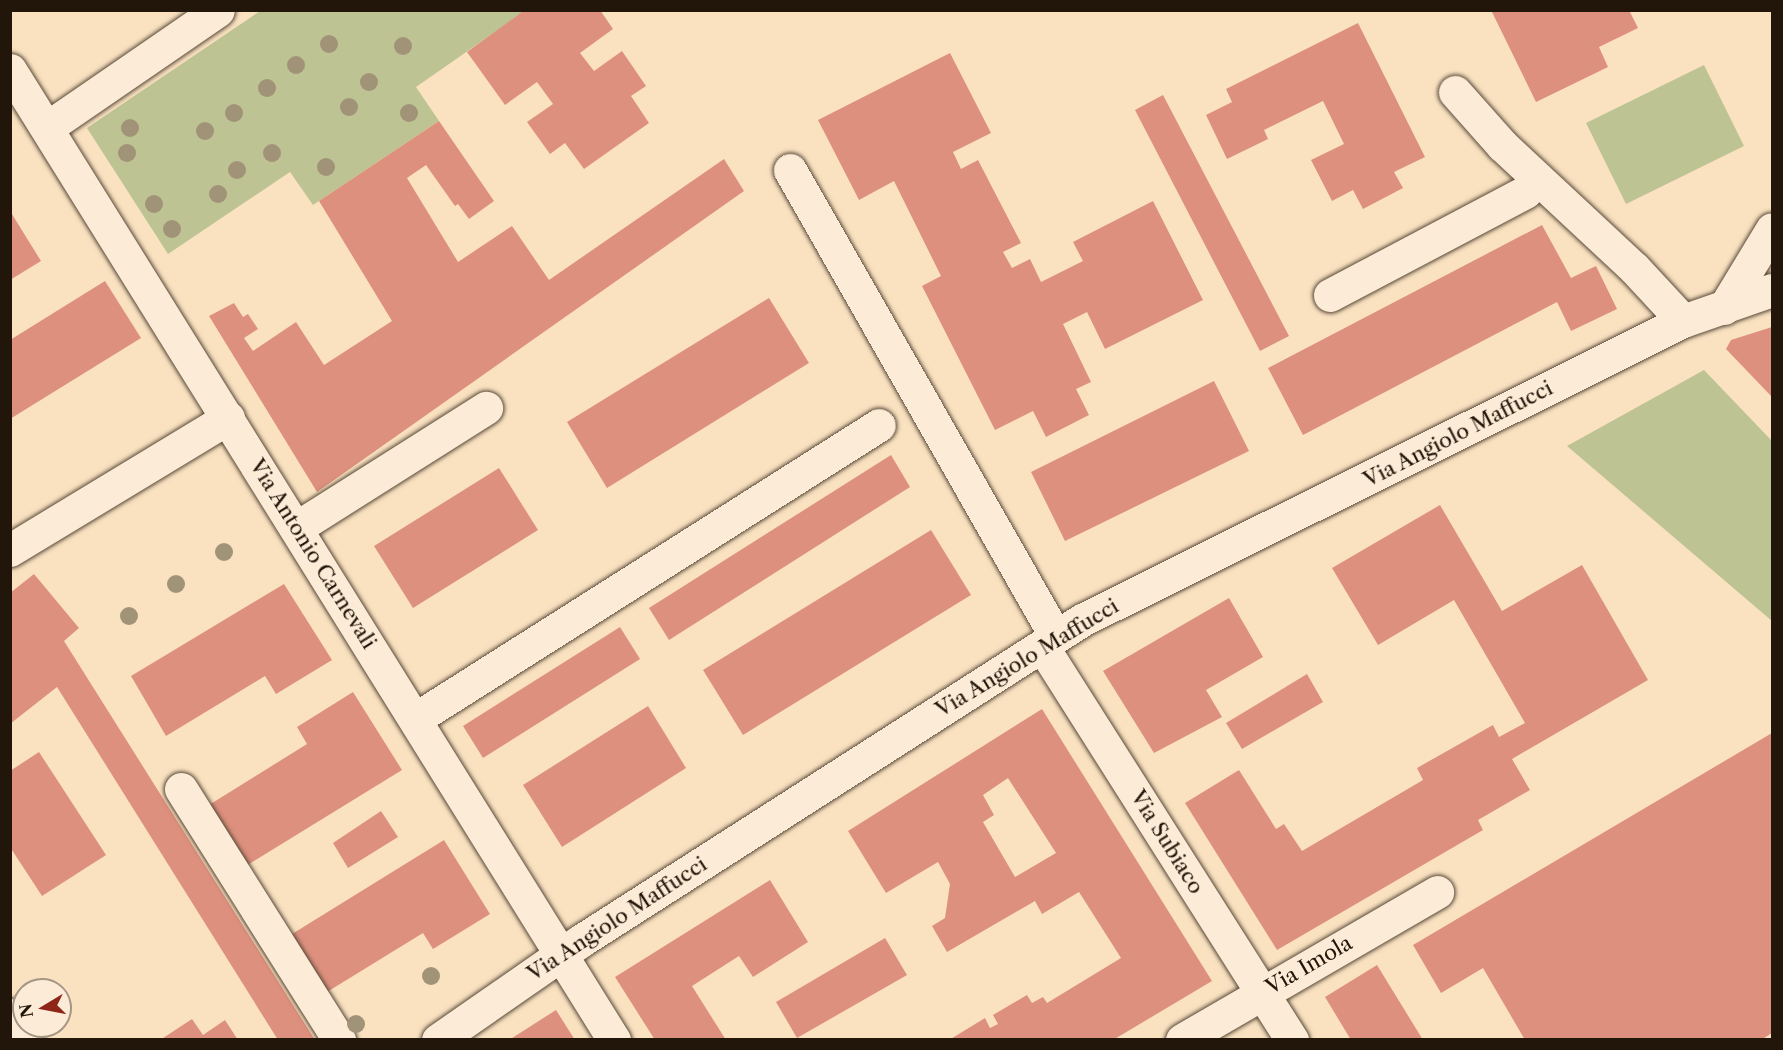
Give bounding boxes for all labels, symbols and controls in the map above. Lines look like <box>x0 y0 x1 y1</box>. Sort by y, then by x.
street label: Via Angiolo Maffucci <box>1359 375 1557 493</box>
street label: Via Antonio Carnevali <box>244 454 382 654</box>
street label: Via Angiolo Maffucci <box>931 593 1123 723</box>
street label: Via Subiaco <box>1125 785 1209 899</box>
street label: Via Angiolo Maffucci <box>522 851 712 987</box>
street label: Via Imola <box>1261 930 1357 1000</box>
north arrow <box>12 978 72 1038</box>
text: N <box>15 1002 37 1019</box>

